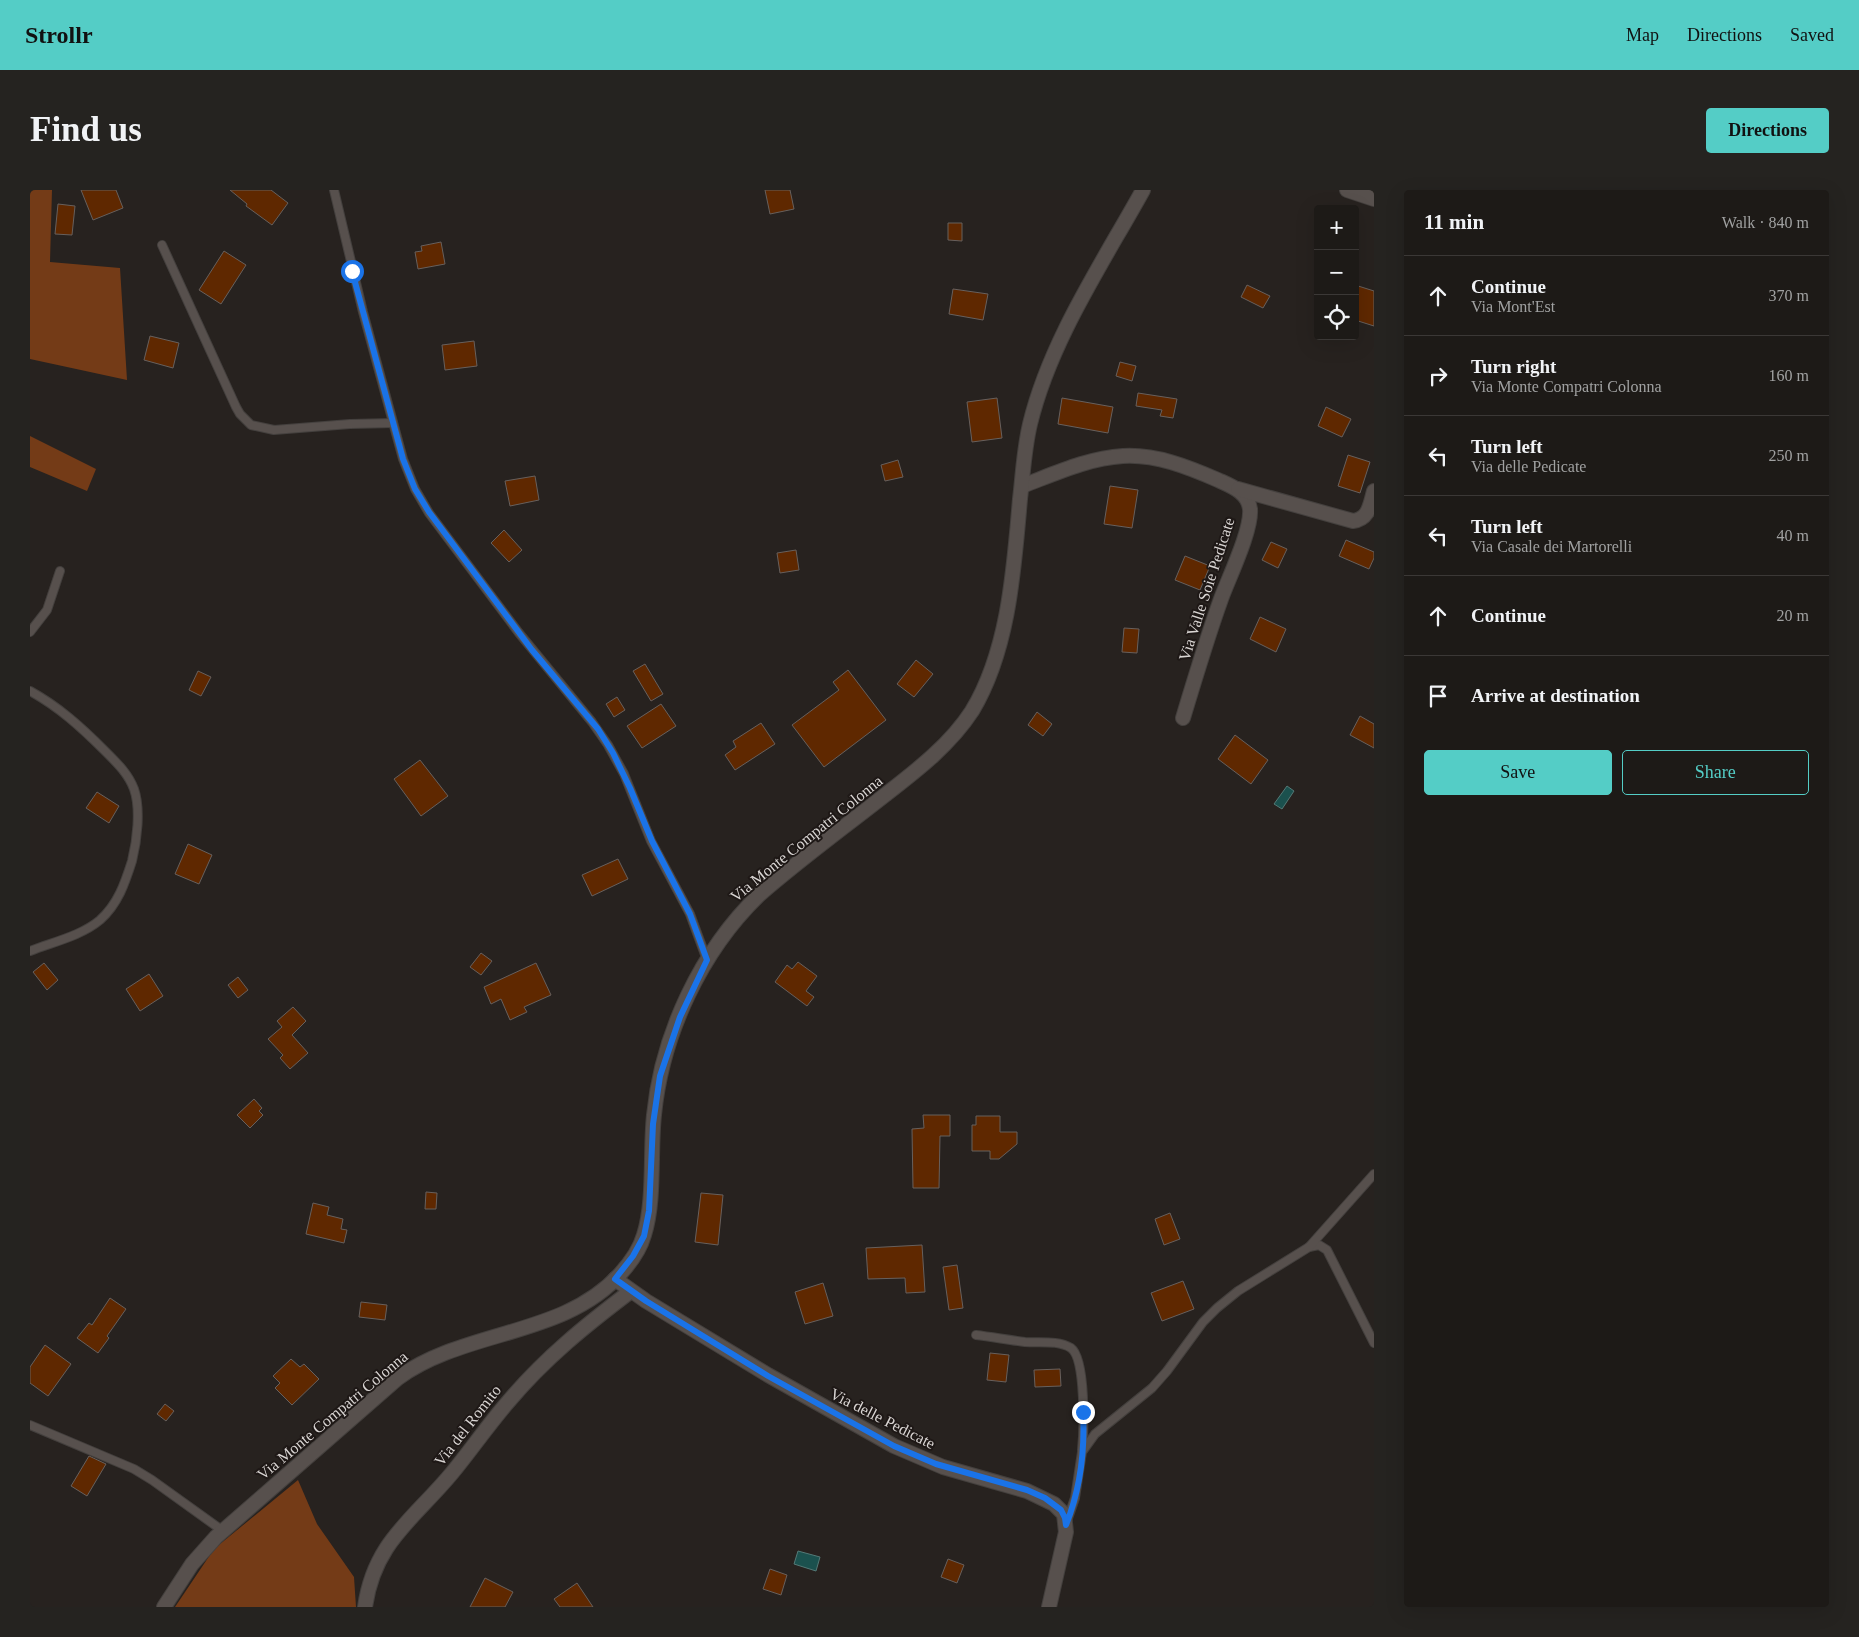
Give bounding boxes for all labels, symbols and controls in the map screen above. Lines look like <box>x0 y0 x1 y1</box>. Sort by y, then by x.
text: Strollr <box>25 22 93 48</box>
text: Map <box>1626 25 1659 45</box>
text: Directions <box>1687 25 1762 45</box>
text: Saved <box>1790 25 1834 45</box>
button: Directions <box>1706 108 1829 153</box>
text: Find us <box>30 110 142 149</box>
map controls <box>1314 205 1359 340</box>
button: + <box>1314 205 1359 250</box>
text: 11 min <box>1424 210 1484 234</box>
text: Walk · 840 m <box>1722 214 1809 231</box>
button: − <box>1314 250 1359 295</box>
route start <box>341 260 364 283</box>
text: Continue <box>1471 276 1546 297</box>
icon: ahead <box>1424 282 1452 310</box>
text: 370 m <box>1769 287 1809 304</box>
button: locate <box>1314 295 1359 340</box>
text: Via Mont'Est <box>1471 298 1555 315</box>
text: Turn right <box>1471 356 1556 377</box>
icon: right <box>1424 362 1452 390</box>
text: 160 m <box>1769 367 1809 384</box>
text: Via Monte Compatri Colonna <box>1471 378 1662 395</box>
text: Turn left <box>1471 436 1543 457</box>
icon: left <box>1424 442 1452 470</box>
text: 250 m <box>1769 447 1809 464</box>
text: Via delle Pedicate <box>1471 458 1586 475</box>
street label: Via Valle Soie Pedicate <box>1175 515 1238 663</box>
text: Turn left <box>1471 516 1543 537</box>
icon: left <box>1424 522 1452 550</box>
text: 40 m <box>1777 527 1809 544</box>
text: Via Casale dei Martorelli <box>1471 538 1632 555</box>
icon: ahead <box>1424 602 1452 630</box>
text: Continue <box>1471 605 1546 626</box>
text: 20 m <box>1777 607 1809 624</box>
icon: arrive <box>1424 682 1452 710</box>
text: Arrive at destination <box>1471 685 1640 706</box>
button: Save <box>1424 750 1612 795</box>
button: Share <box>1622 750 1809 795</box>
street label: Via Monte Compatri Colonna <box>727 772 886 906</box>
street label: Via Monte Compatri Colonna <box>254 1348 411 1484</box>
street label: Via del Romito <box>431 1382 504 1469</box>
street label: Via delle Pedicate <box>827 1385 938 1452</box>
route end <box>1072 1401 1095 1424</box>

